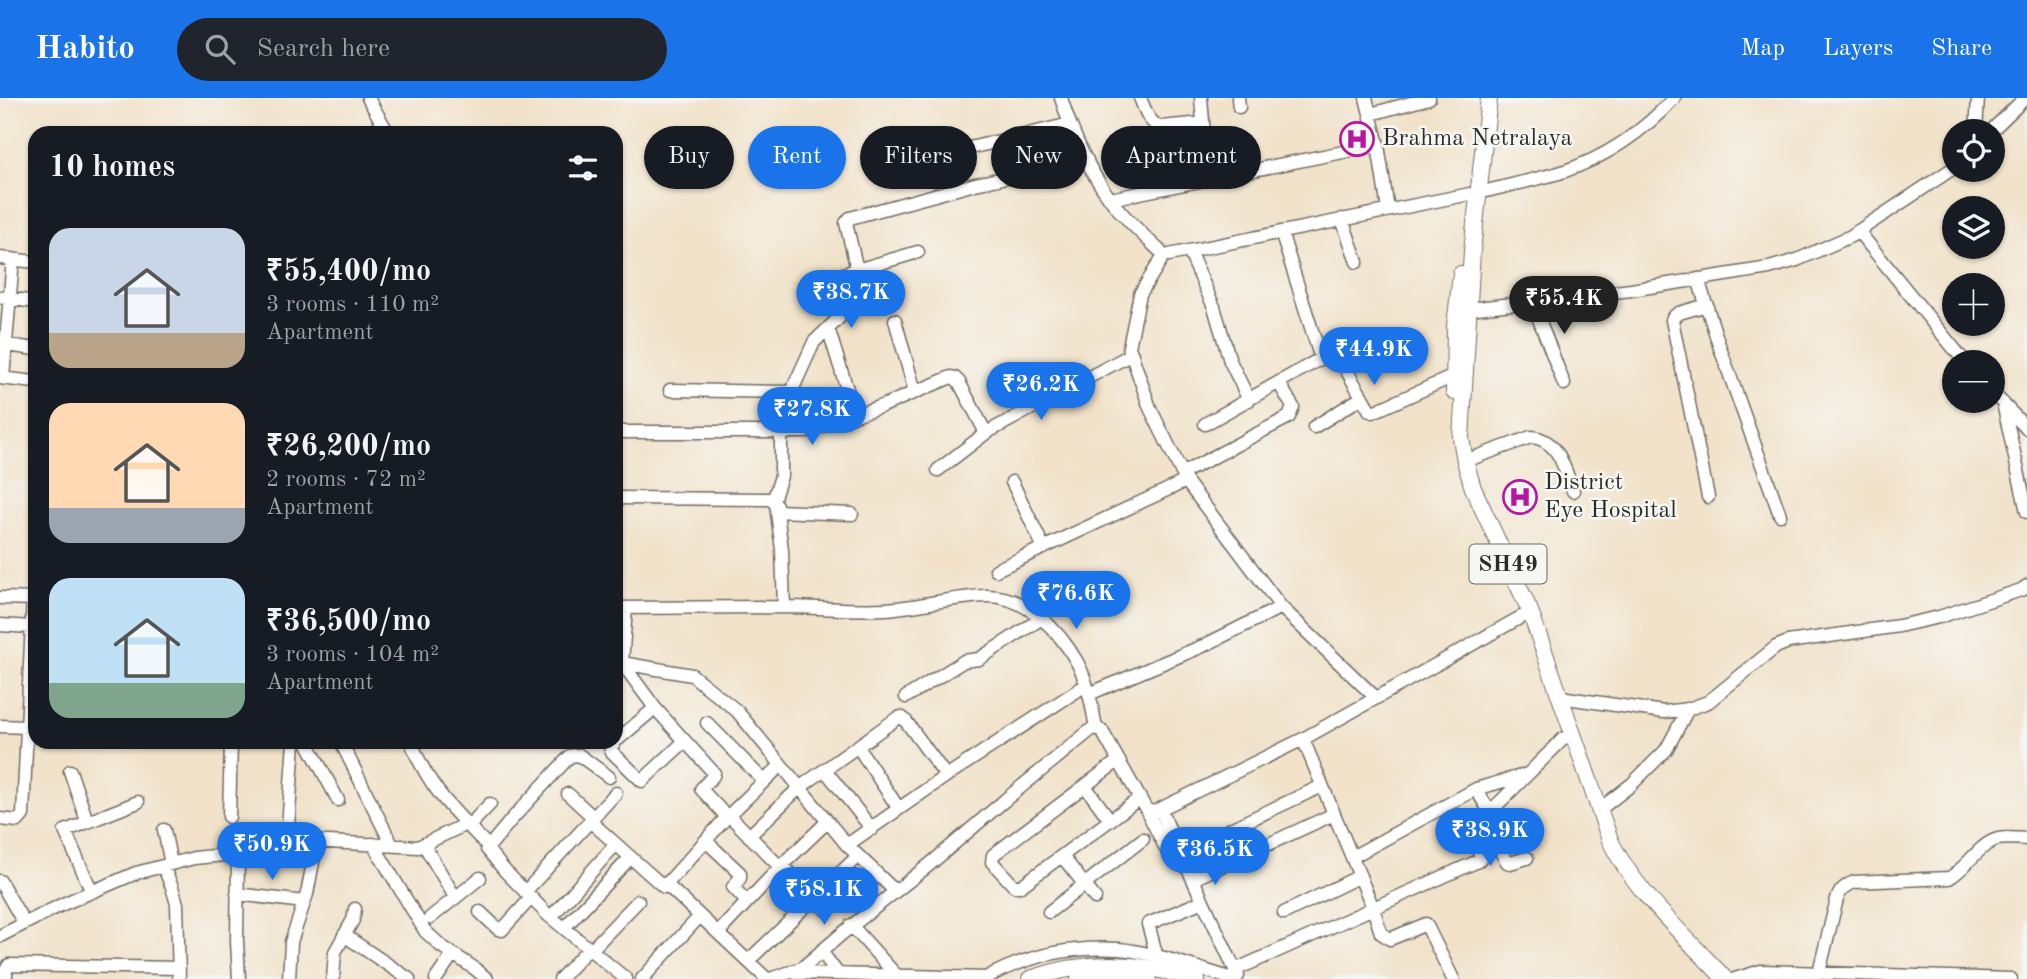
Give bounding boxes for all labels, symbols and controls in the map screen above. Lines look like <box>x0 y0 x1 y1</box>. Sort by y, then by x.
search box <box>177 18 667 81</box>
icon: search <box>201 30 239 68</box>
text: Habito <box>35 33 135 66</box>
text: Search here <box>257 36 390 62</box>
text: Map <box>1741 37 1785 61</box>
text: Layers <box>1823 37 1893 61</box>
text: Share <box>1931 37 1992 61</box>
map controls <box>1942 119 2005 413</box>
button: locate <box>1942 119 2005 182</box>
hospital icon: Brahma Netralaya <box>1338 120 1376 158</box>
chip: Buy <box>644 126 734 189</box>
chip: Rent <box>748 126 846 189</box>
chip: Filters <box>860 126 977 189</box>
chip: New <box>991 126 1087 189</box>
chip: Apartment <box>1101 126 1261 189</box>
place label: Brahma Netralaya <box>1382 127 1572 151</box>
icon: filters <box>564 149 602 187</box>
text: 10 homes <box>49 153 175 183</box>
button: layers <box>1942 196 2005 259</box>
icon: home <box>105 256 189 340</box>
text: ₹55,400/mo <box>266 257 431 287</box>
pin: ₹38.7K <box>794 271 908 330</box>
button: + <box>1942 273 2005 336</box>
pin: ₹55.4K <box>1507 276 1621 336</box>
text: ₹38.7K <box>812 281 890 304</box>
text: ₹55.4K <box>1525 287 1603 310</box>
text: 3 rooms · 110 m² <box>266 293 439 316</box>
text: Apartment <box>266 321 374 344</box>
pin: ₹44.9K <box>1317 328 1431 387</box>
text: ₹44.9K <box>1335 338 1413 361</box>
button: − <box>1942 350 2005 413</box>
pin: ₹26.2K <box>984 362 1098 422</box>
text: ₹26.2K <box>1002 373 1080 396</box>
pin: ₹27.8K <box>755 388 869 447</box>
text: ₹27.8K <box>773 398 851 421</box>
icon: home <box>105 431 189 515</box>
text: ₹26,200/mo <box>266 432 431 462</box>
text: 2 rooms · 72 m² <box>266 468 426 491</box>
place label: District Eye Hospital <box>1544 471 1677 523</box>
hospital icon: District Eye Hospital <box>1501 478 1539 516</box>
text: Apartment <box>266 496 374 519</box>
road number: SH49 <box>1470 544 1546 584</box>
pin: ₹76.6K <box>1019 572 1133 631</box>
text: ₹76.6K <box>1037 582 1115 605</box>
icon: home <box>105 606 189 690</box>
text: ₹36,500/mo <box>266 607 431 637</box>
text: 3 rooms · 104 m² <box>266 643 439 666</box>
text: Apartment <box>266 671 374 694</box>
pin: ₹38.9K <box>1433 808 1547 868</box>
text: ₹38.9K <box>1451 819 1529 842</box>
pin: ₹50.9K <box>215 822 329 882</box>
pin: ₹36.5K <box>1158 828 1272 887</box>
text: ₹50.9K <box>233 833 311 856</box>
text: ₹36.5K <box>1176 838 1254 861</box>
pin: ₹58.1K <box>767 868 881 927</box>
text: ₹58.1K <box>785 878 863 901</box>

